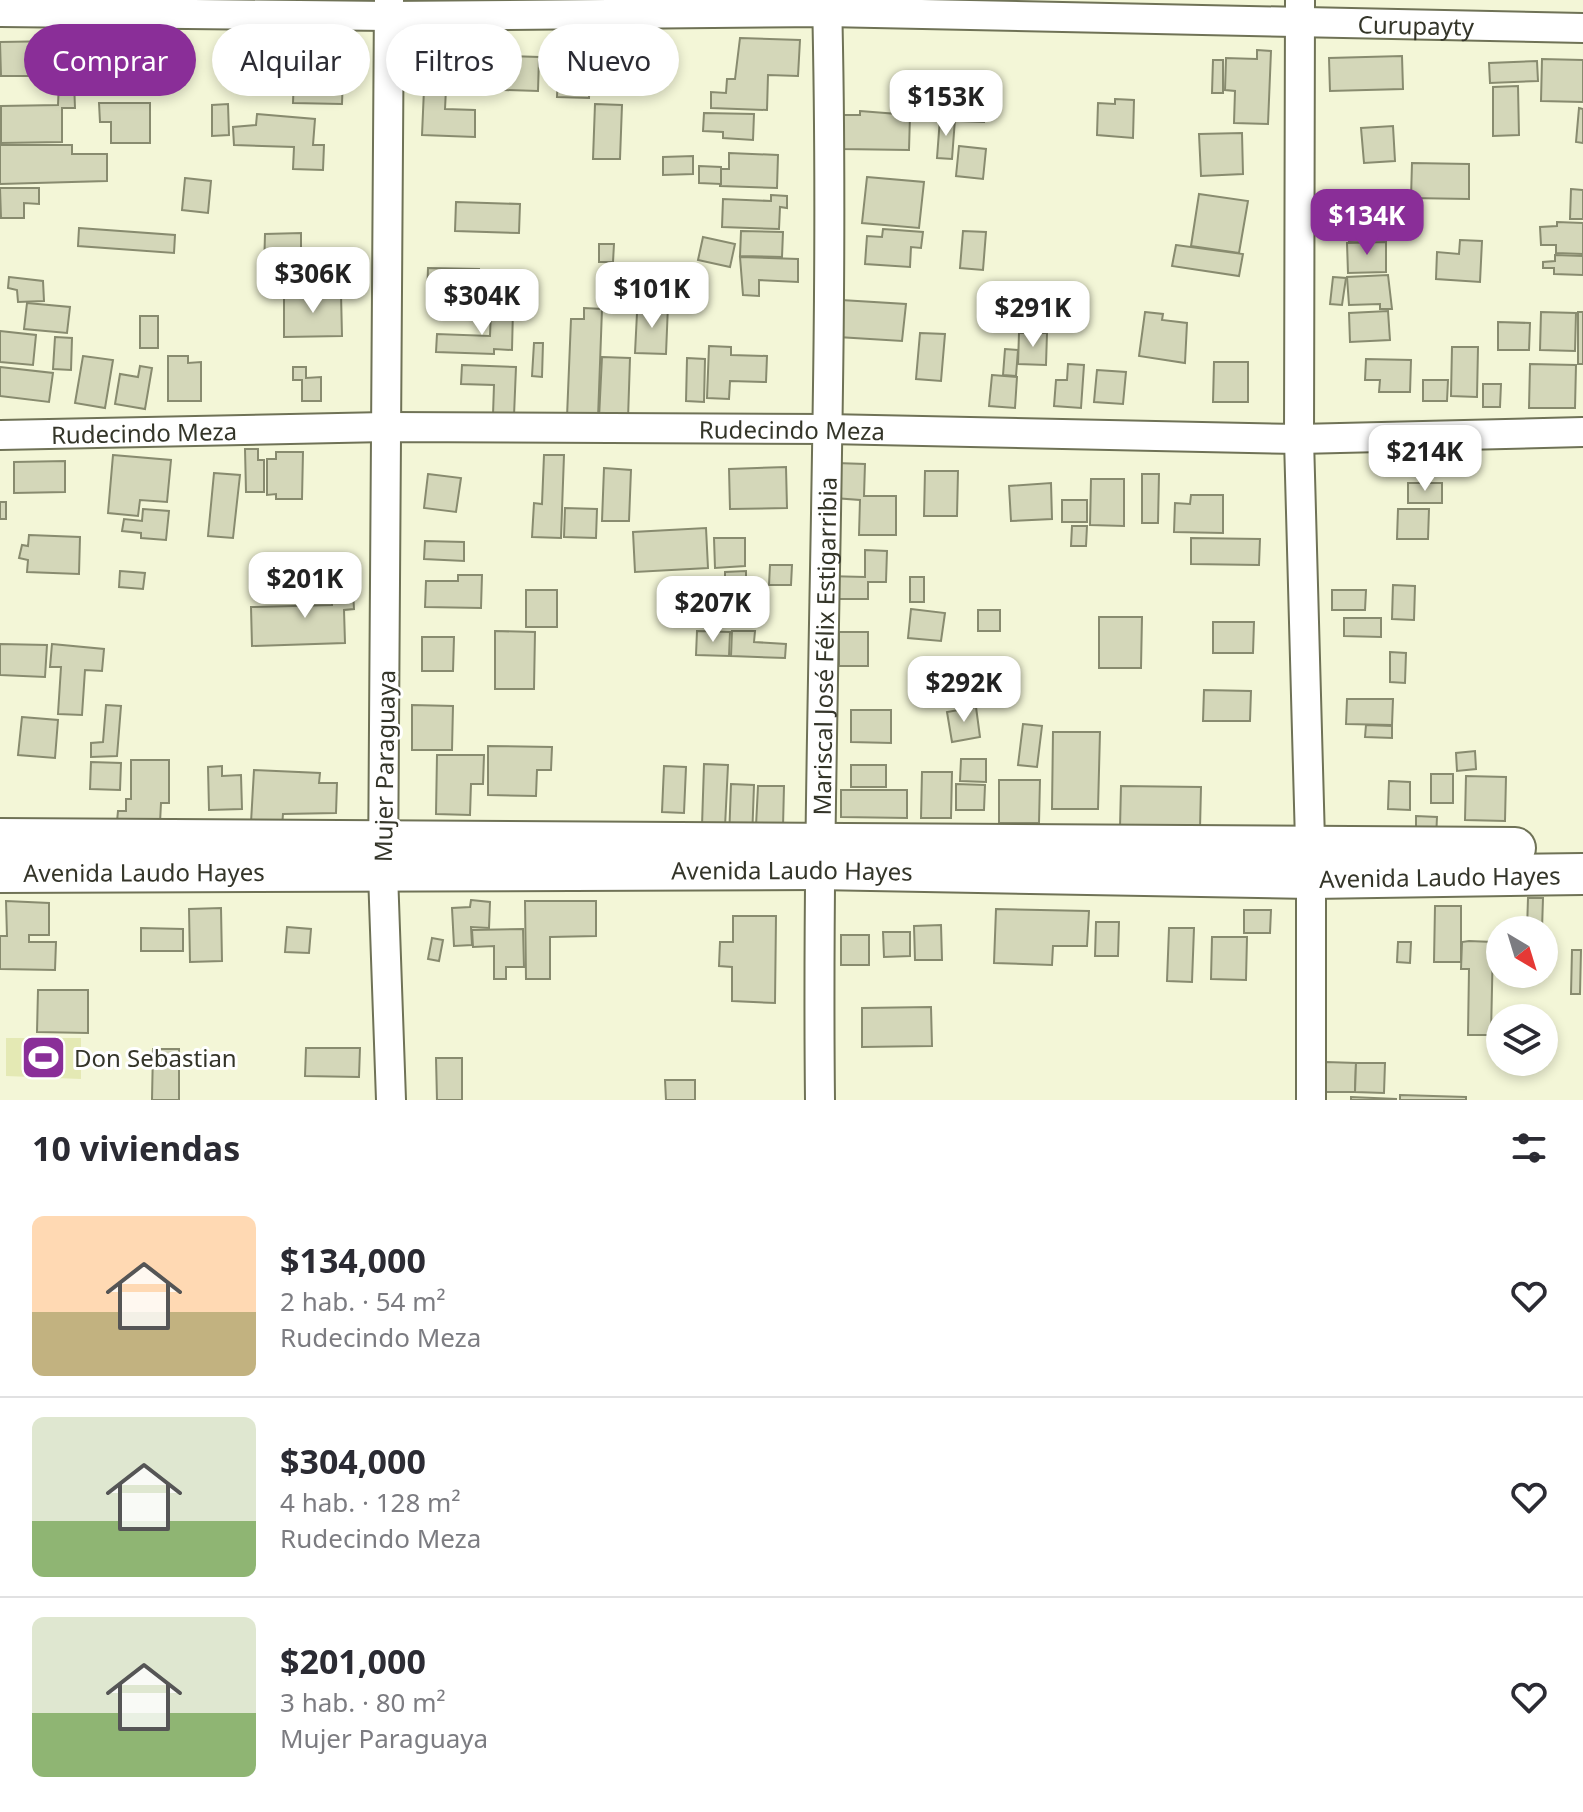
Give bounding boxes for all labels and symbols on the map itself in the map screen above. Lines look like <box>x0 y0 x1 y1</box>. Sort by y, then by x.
street label: Curupayty <box>1357 7 1475 42</box>
pin: $153K <box>890 70 1002 138</box>
pin: $134K <box>1311 189 1423 257</box>
pin: $306K <box>257 247 369 315</box>
pin: $101K <box>596 262 708 330</box>
pin: $304K <box>426 269 538 337</box>
pin: $291K <box>977 281 1089 349</box>
street label: Rudecindo Meza <box>699 412 885 447</box>
street label: Rudecindo Meza <box>51 414 237 450</box>
pin: $214K <box>1369 425 1481 493</box>
street label: Mariscal José Félix Estigarribia <box>804 477 843 816</box>
pin: $201K <box>249 552 361 620</box>
pin: $207K <box>657 576 769 644</box>
pin: $292K <box>908 656 1020 724</box>
street label: Mujer Paraguaya <box>366 670 402 862</box>
street label: Avenida Laudo Hayes <box>671 852 913 887</box>
street label: Avenida Laudo Hayes <box>23 855 265 888</box>
street label: Avenida Laudo Hayes <box>1319 858 1561 894</box>
north arrow <box>1486 916 1558 988</box>
sports icon: Don Sebastian <box>19 1033 67 1081</box>
place label: Don Sebastian <box>74 1041 237 1074</box>

